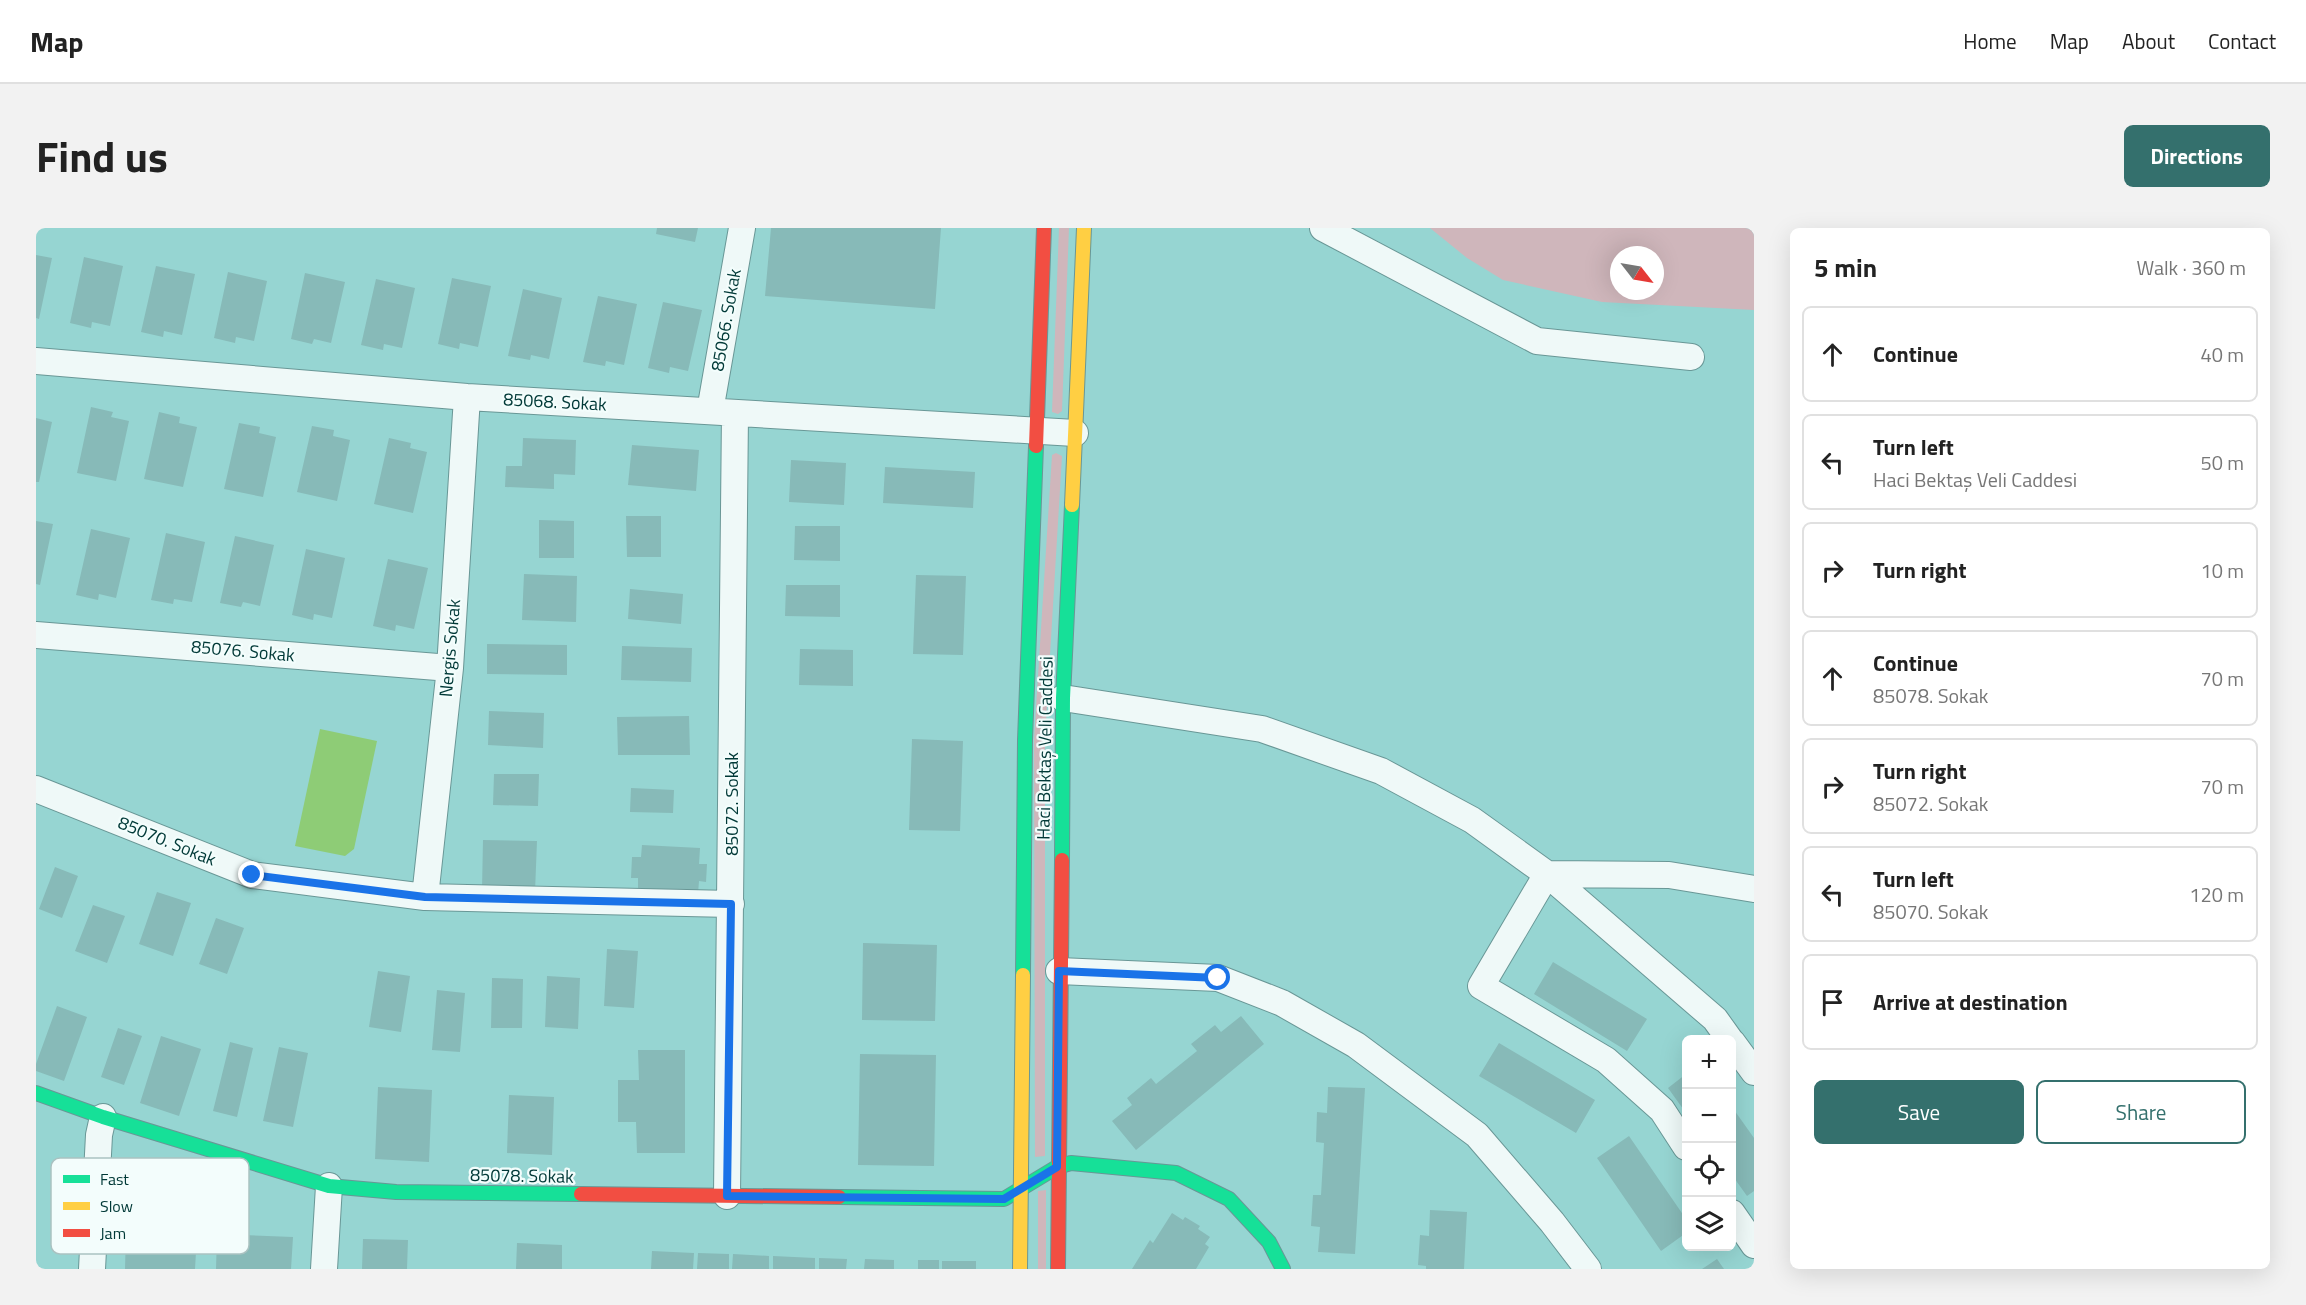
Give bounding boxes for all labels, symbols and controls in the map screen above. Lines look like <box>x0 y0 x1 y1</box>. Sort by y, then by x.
text: Map <box>30 20 84 63</box>
text: Home <box>1963 25 2017 57</box>
text: Map <box>2050 25 2089 57</box>
text: About <box>2122 25 2175 57</box>
text: Contact <box>2208 25 2276 57</box>
text: Find us <box>36 124 168 188</box>
button: Directions <box>2124 125 2270 187</box>
north arrow <box>1610 246 1664 300</box>
text: 5 min <box>1814 248 1877 287</box>
text: Walk · 360 m <box>2137 252 2246 283</box>
street label: 85066. Sokak <box>703 266 748 373</box>
text: Continue <box>1873 337 1958 371</box>
icon: ahead <box>1816 338 1849 371</box>
text: 40 m <box>2200 339 2244 370</box>
street label: 85068. Sokak <box>503 385 608 418</box>
text: Turn left <box>1873 430 1954 464</box>
icon: left <box>1816 446 1849 479</box>
text: 50 m <box>2200 447 2244 478</box>
text: Haci Bektaş Veli Caddesi <box>1873 464 2077 495</box>
text: Turn right <box>1873 553 1967 587</box>
icon: right <box>1816 554 1849 587</box>
text: 10 m <box>2200 555 2244 586</box>
street label: Nergis Sokak <box>432 597 467 698</box>
street label: 85076. Sokak <box>190 633 296 669</box>
text: Continue <box>1873 646 1958 680</box>
street label: Haci Bektaş Veli Caddesi <box>1029 656 1060 840</box>
icon: ahead <box>1816 662 1849 695</box>
text: 70 m <box>2200 663 2244 694</box>
text: 85078. Sokak <box>1873 680 1988 711</box>
street label: 85072. Sokak <box>718 752 745 856</box>
text: Turn right <box>1873 754 1967 788</box>
icon: right <box>1816 770 1849 803</box>
text: 70 m <box>2200 771 2244 802</box>
text: 85072. Sokak <box>1873 788 1988 819</box>
street label: 85070. Sokak <box>114 809 221 873</box>
route end <box>238 861 264 887</box>
text: Turn left <box>1873 862 1954 896</box>
icon: left <box>1816 878 1849 911</box>
text: 120 m <box>2189 879 2244 910</box>
text: 85070. Sokak <box>1873 896 1988 927</box>
route start <box>1204 964 1230 990</box>
text: Arrive at destination <box>1873 985 2068 1019</box>
icon: arrive <box>1816 986 1849 1019</box>
map controls <box>1682 1035 1736 1251</box>
button: + <box>1682 1035 1736 1089</box>
button: Save <box>1814 1080 2024 1144</box>
button: Share <box>2036 1080 2246 1144</box>
button: − <box>1682 1089 1736 1143</box>
button: locate <box>1682 1143 1736 1197</box>
legend <box>51 1158 249 1254</box>
street label: 85078. Sokak <box>470 1161 574 1190</box>
text: Fast <box>100 1167 129 1191</box>
text: Slow <box>100 1194 133 1218</box>
button: layers <box>1682 1197 1736 1251</box>
text: Jam <box>100 1221 126 1245</box>

